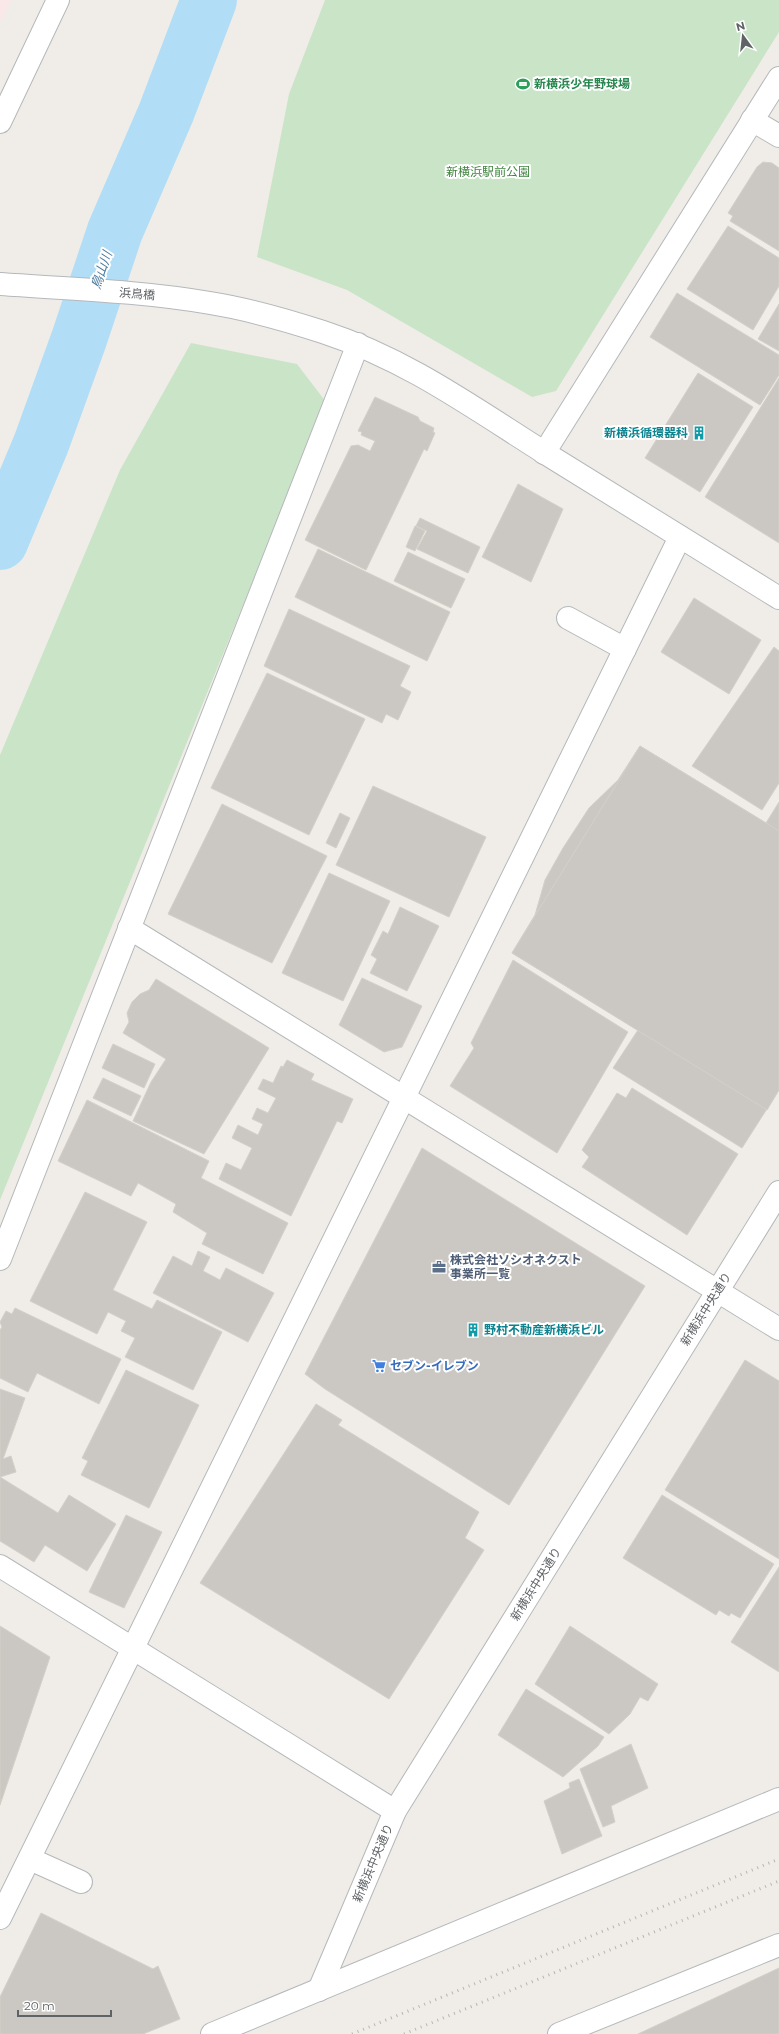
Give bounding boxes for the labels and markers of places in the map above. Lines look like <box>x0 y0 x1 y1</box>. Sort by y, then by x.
sports icon: 新横浜少年野球場 <box>515 76 531 92</box>
place label: 新横浜少年野球場 <box>534 76 630 91</box>
place label: 新横浜循環器科 <box>604 425 688 440</box>
building icon: 新横浜循環器科 <box>691 425 707 441</box>
place label: 株式会社ソシオネクスト 事業所一覧 <box>450 1252 582 1281</box>
office icon: 株式会社ソシオネクスト 事業所一覧 <box>431 1259 447 1275</box>
building icon: 野村不動産新横浜ビル <box>465 1322 481 1338</box>
place label: 野村不動産新横浜ビル <box>484 1322 604 1337</box>
supermarket icon: セブン-イレブン <box>371 1358 387 1374</box>
place label: セブン-イレブン <box>390 1358 479 1373</box>

